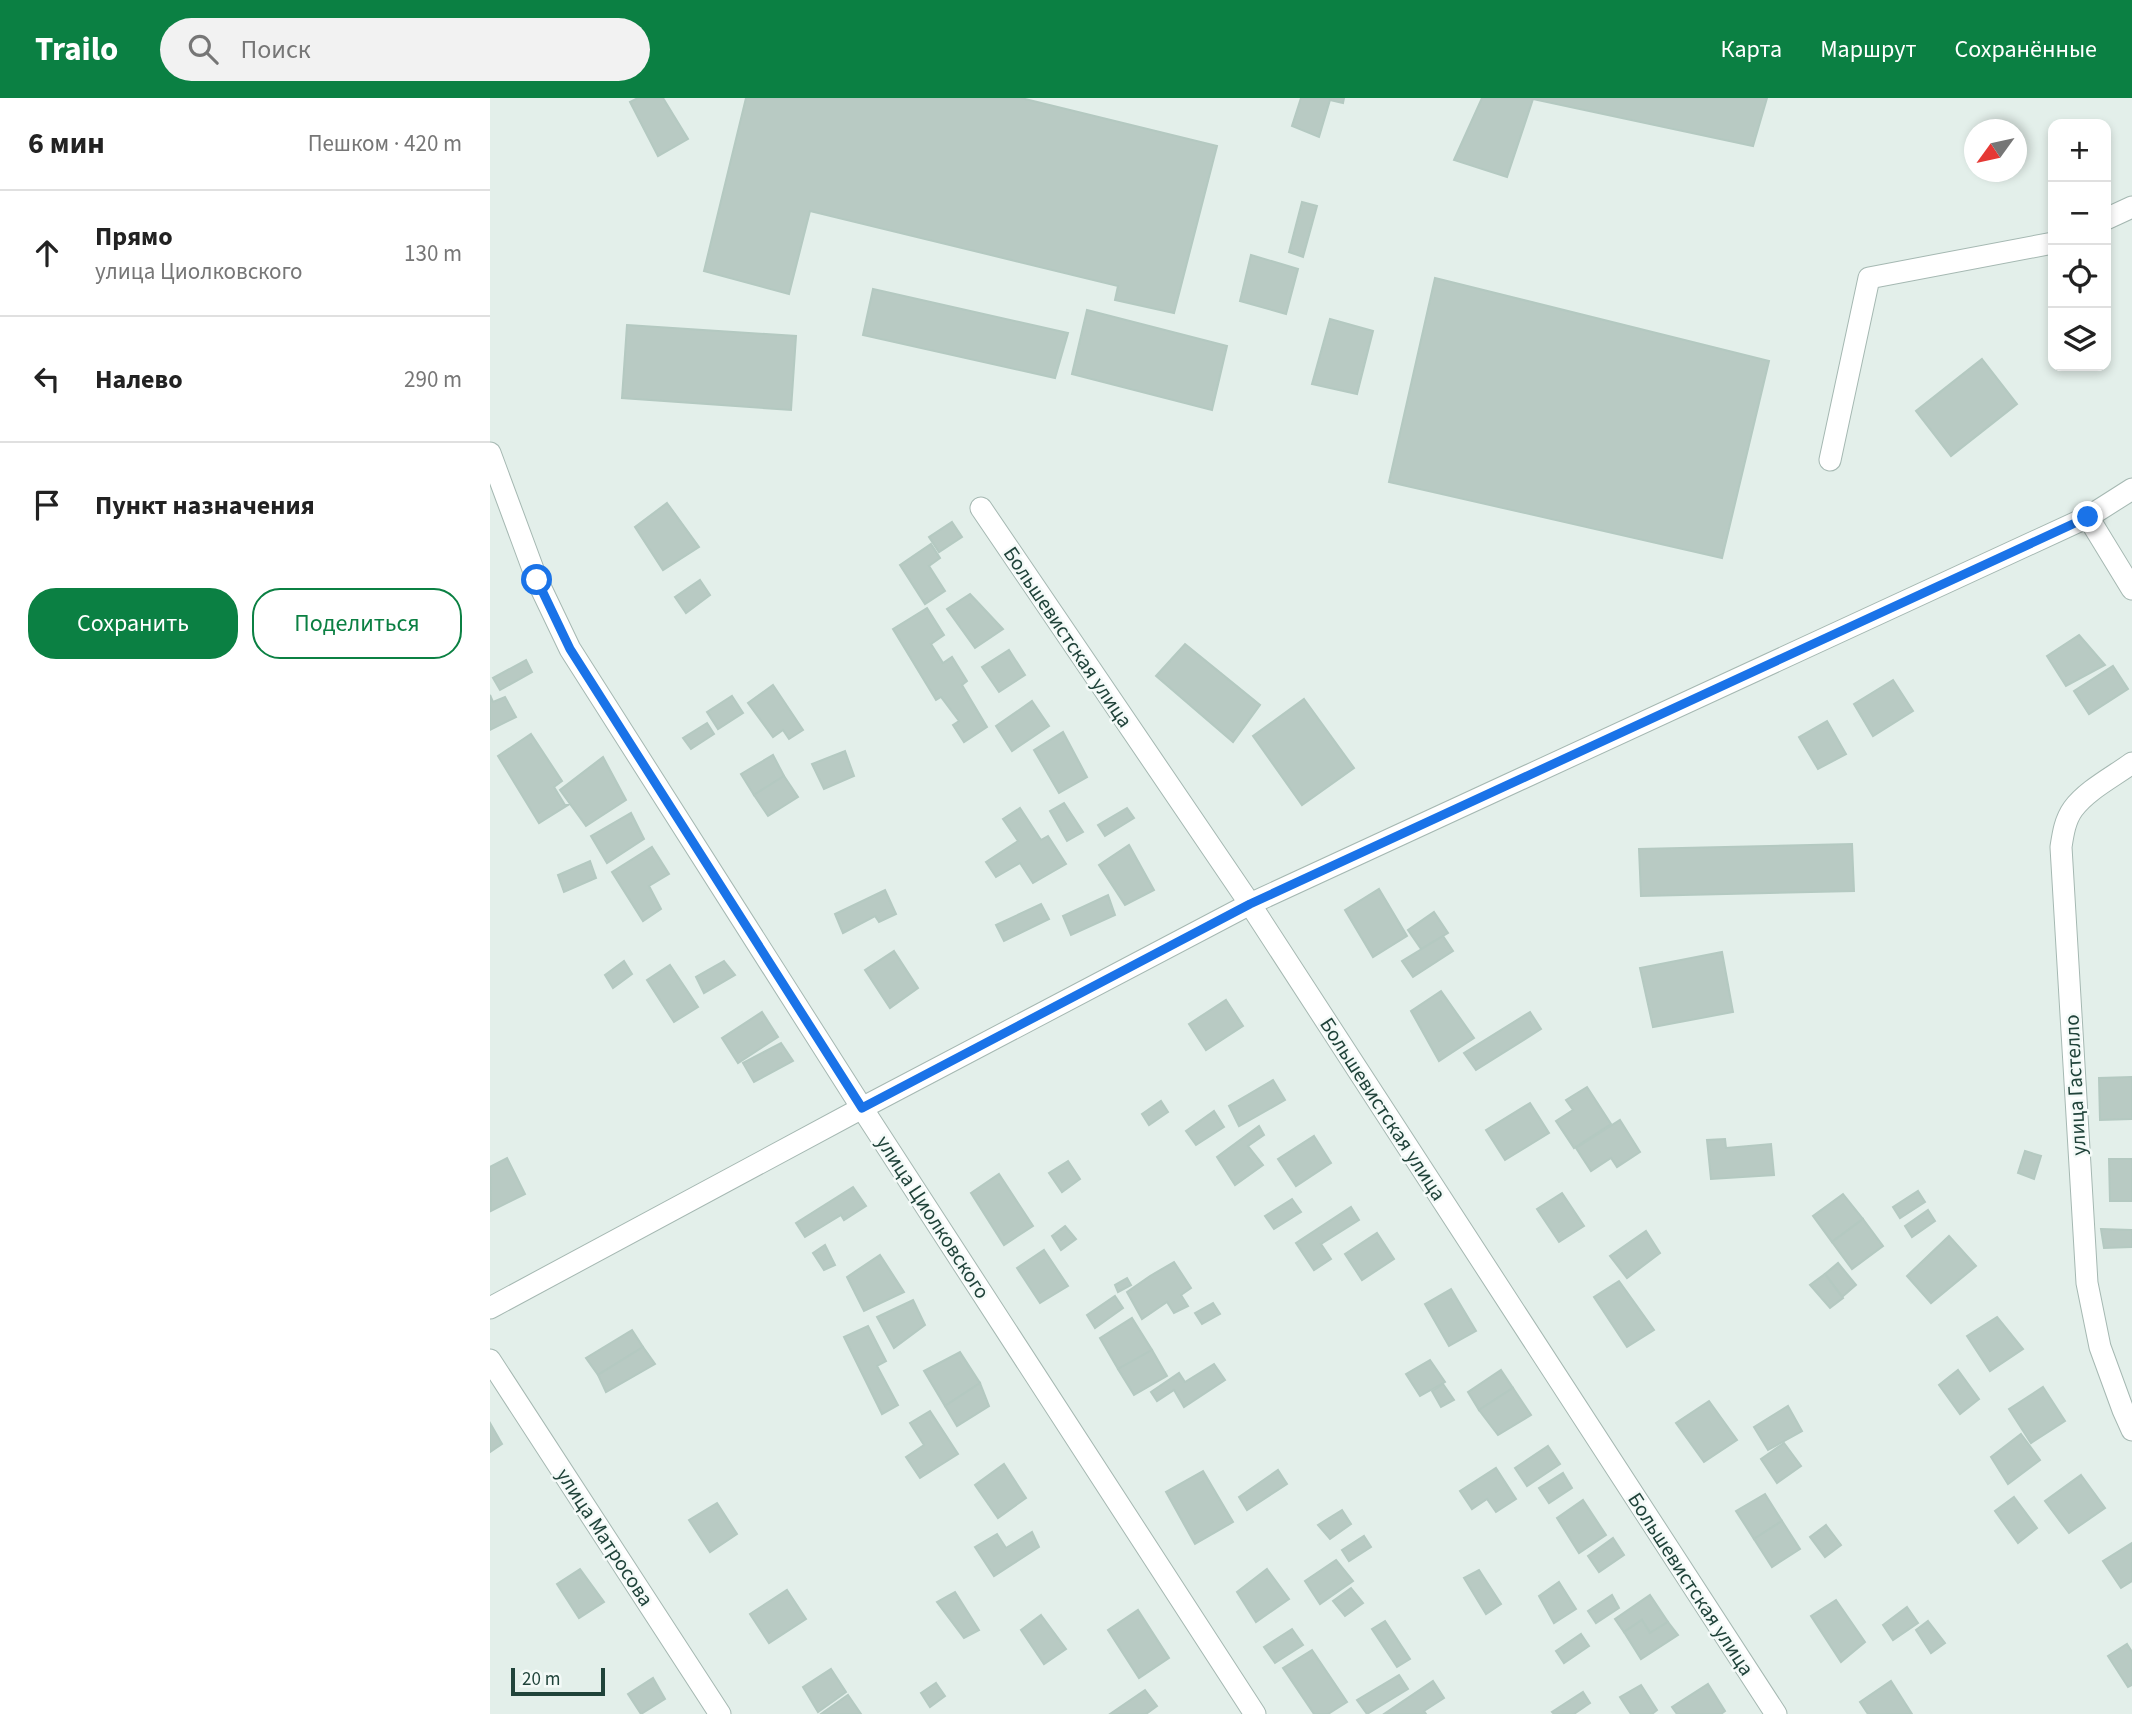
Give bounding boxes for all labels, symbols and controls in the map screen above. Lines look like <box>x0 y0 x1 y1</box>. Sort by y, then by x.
search box <box>160 18 650 81</box>
text: Trailo <box>35 26 118 73</box>
icon: search <box>184 30 222 68</box>
text: Поиск <box>240 31 311 68</box>
text: Карта <box>1721 32 1782 67</box>
text: Маршрут <box>1820 32 1916 67</box>
text: Сохранённые <box>1954 32 2097 67</box>
north arrow <box>1964 119 2027 182</box>
map controls <box>2048 119 2111 371</box>
button: + <box>2048 119 2111 182</box>
text: 6 мин <box>28 122 105 165</box>
text: Пешком · 420 m <box>308 127 462 160</box>
button: − <box>2048 182 2111 245</box>
text: Прямо <box>95 218 173 255</box>
icon: ahead <box>28 234 66 272</box>
text: 130 m <box>404 237 462 270</box>
button: locate <box>2048 245 2111 308</box>
text: улица Циолковского <box>95 255 303 288</box>
button: layers <box>2048 308 2111 371</box>
icon: left <box>28 360 66 398</box>
text: Налево <box>95 361 183 398</box>
text: 290 m <box>404 363 462 396</box>
icon: arrive <box>28 486 66 524</box>
text: Пункт назначения <box>95 487 315 524</box>
route end <box>2072 501 2103 532</box>
street label: Большевистская улица <box>996 540 1140 734</box>
route start <box>521 564 552 595</box>
button: Сохранить <box>28 588 238 659</box>
button: Поделиться <box>252 588 462 659</box>
street label: Большевистская улица <box>1312 1012 1454 1206</box>
street label: улица Гастелло <box>2056 1014 2094 1156</box>
street label: улица Циолковского <box>869 1129 997 1305</box>
street label: улица Матросова <box>549 1462 661 1612</box>
street label: Большевистская улица <box>1620 1487 1762 1681</box>
scale bar <box>511 1665 606 1697</box>
text: 20 m <box>522 1666 560 1693</box>

